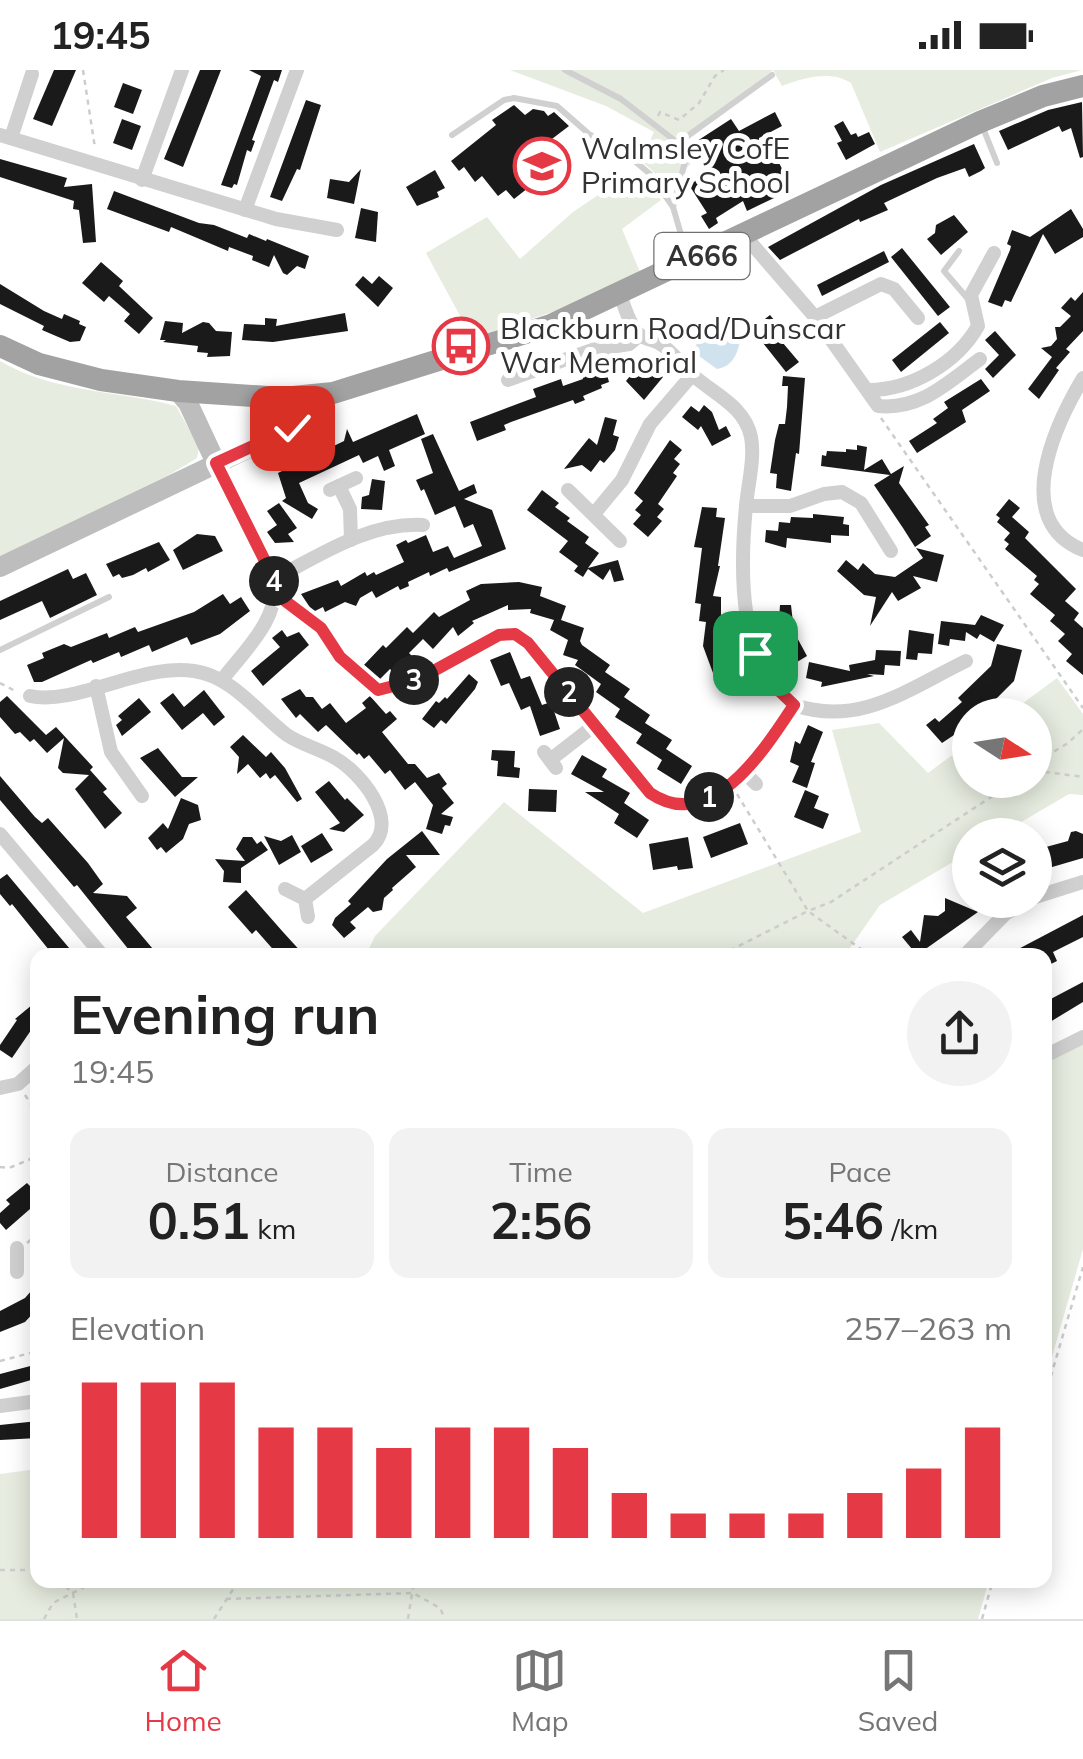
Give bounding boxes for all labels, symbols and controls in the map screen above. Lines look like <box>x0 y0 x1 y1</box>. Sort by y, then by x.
text: 19:45 <box>50 11 151 59</box>
place label: Walmsley CofE Primary School <box>581 129 791 201</box>
school or university icon: Walmsley CofE Primary School <box>512 136 572 196</box>
road number: A666 <box>654 233 750 279</box>
place label: Blackburn Road/Dunscar War Memorial <box>500 309 845 381</box>
bus stop icon: Blackburn Road/Dunscar War Memorial <box>431 316 491 376</box>
pin <box>250 386 335 471</box>
icon: check <box>265 401 320 456</box>
pin: 4 <box>249 556 299 606</box>
text: 4 <box>266 563 282 598</box>
pin <box>713 611 798 696</box>
icon: arrive <box>728 626 783 681</box>
pin: 3 <box>389 655 439 705</box>
text: 3 <box>406 662 422 697</box>
pin: 2 <box>544 667 594 717</box>
text: 2 <box>561 674 577 709</box>
north arrow <box>952 698 1052 798</box>
map controls <box>952 698 1052 918</box>
pin: 1 <box>684 772 734 822</box>
text: 1 <box>701 779 717 814</box>
button: layers <box>952 818 1052 918</box>
text: Evening run <box>70 979 379 1048</box>
button: share <box>907 981 1012 1086</box>
text: 19:45 <box>70 1051 154 1091</box>
text: Distance <box>165 1154 279 1189</box>
text: Time <box>509 1154 573 1189</box>
text: Pace <box>828 1154 892 1189</box>
text: 0.51 <box>148 1189 250 1252</box>
text: 2:56 <box>490 1189 592 1252</box>
text: 5:46 <box>782 1189 884 1252</box>
text: km <box>250 1211 296 1246</box>
text: /km <box>884 1211 938 1246</box>
text: Elevation <box>70 1308 205 1348</box>
text: 257–263 m <box>844 1308 1012 1348</box>
tab: Home <box>145 1643 222 1738</box>
tab: Map <box>511 1643 569 1738</box>
tab: Saved <box>858 1643 938 1738</box>

